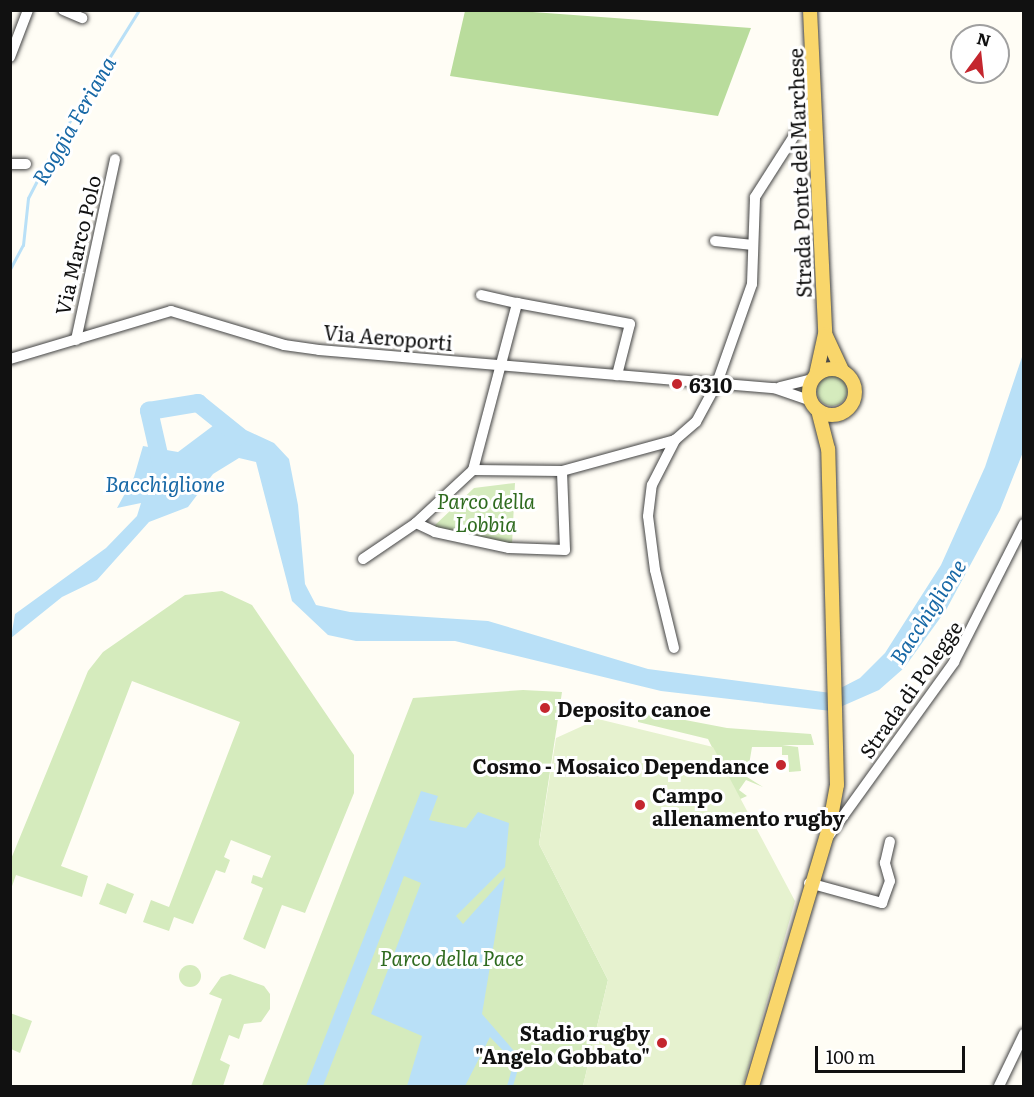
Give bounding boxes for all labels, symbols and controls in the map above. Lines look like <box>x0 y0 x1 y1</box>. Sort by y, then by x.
north arrow <box>950 24 1010 84</box>
text: N <box>975 25 994 52</box>
street label: Strada Ponte del Marchese <box>783 48 815 298</box>
water label: Roggia Feriana <box>26 51 120 189</box>
street label: Via Marco Polo <box>49 173 105 317</box>
street label: Via Aeroporti <box>322 319 454 355</box>
place label: 6310 <box>689 372 732 396</box>
marker: 6310 <box>670 377 684 391</box>
water label: Bacchiglione <box>105 470 225 496</box>
park label: Parco della Lobbia <box>437 489 535 536</box>
water label: Bacchiglione <box>884 554 970 668</box>
street label: Strada di Polegge <box>854 616 966 762</box>
place label: Deposito canoe <box>557 696 711 720</box>
marker: Deposito canoe <box>538 701 552 715</box>
place label: Cosmo - Mosaico Dependance <box>473 753 769 777</box>
marker: Cosmo - Mosaico Dependance <box>774 758 788 772</box>
place label: Campo allenamento rugby <box>652 782 845 829</box>
marker: Campo allenamento rugby <box>633 798 647 812</box>
park label: Parco della Pace <box>380 945 524 969</box>
place label: Stadio rugby "Angelo Gobbato" <box>475 1020 650 1067</box>
scale bar <box>818 1034 968 1072</box>
marker: Stadio rugby "Angelo Gobbato" <box>655 1036 669 1050</box>
text: 100 m <box>826 1043 875 1070</box>

